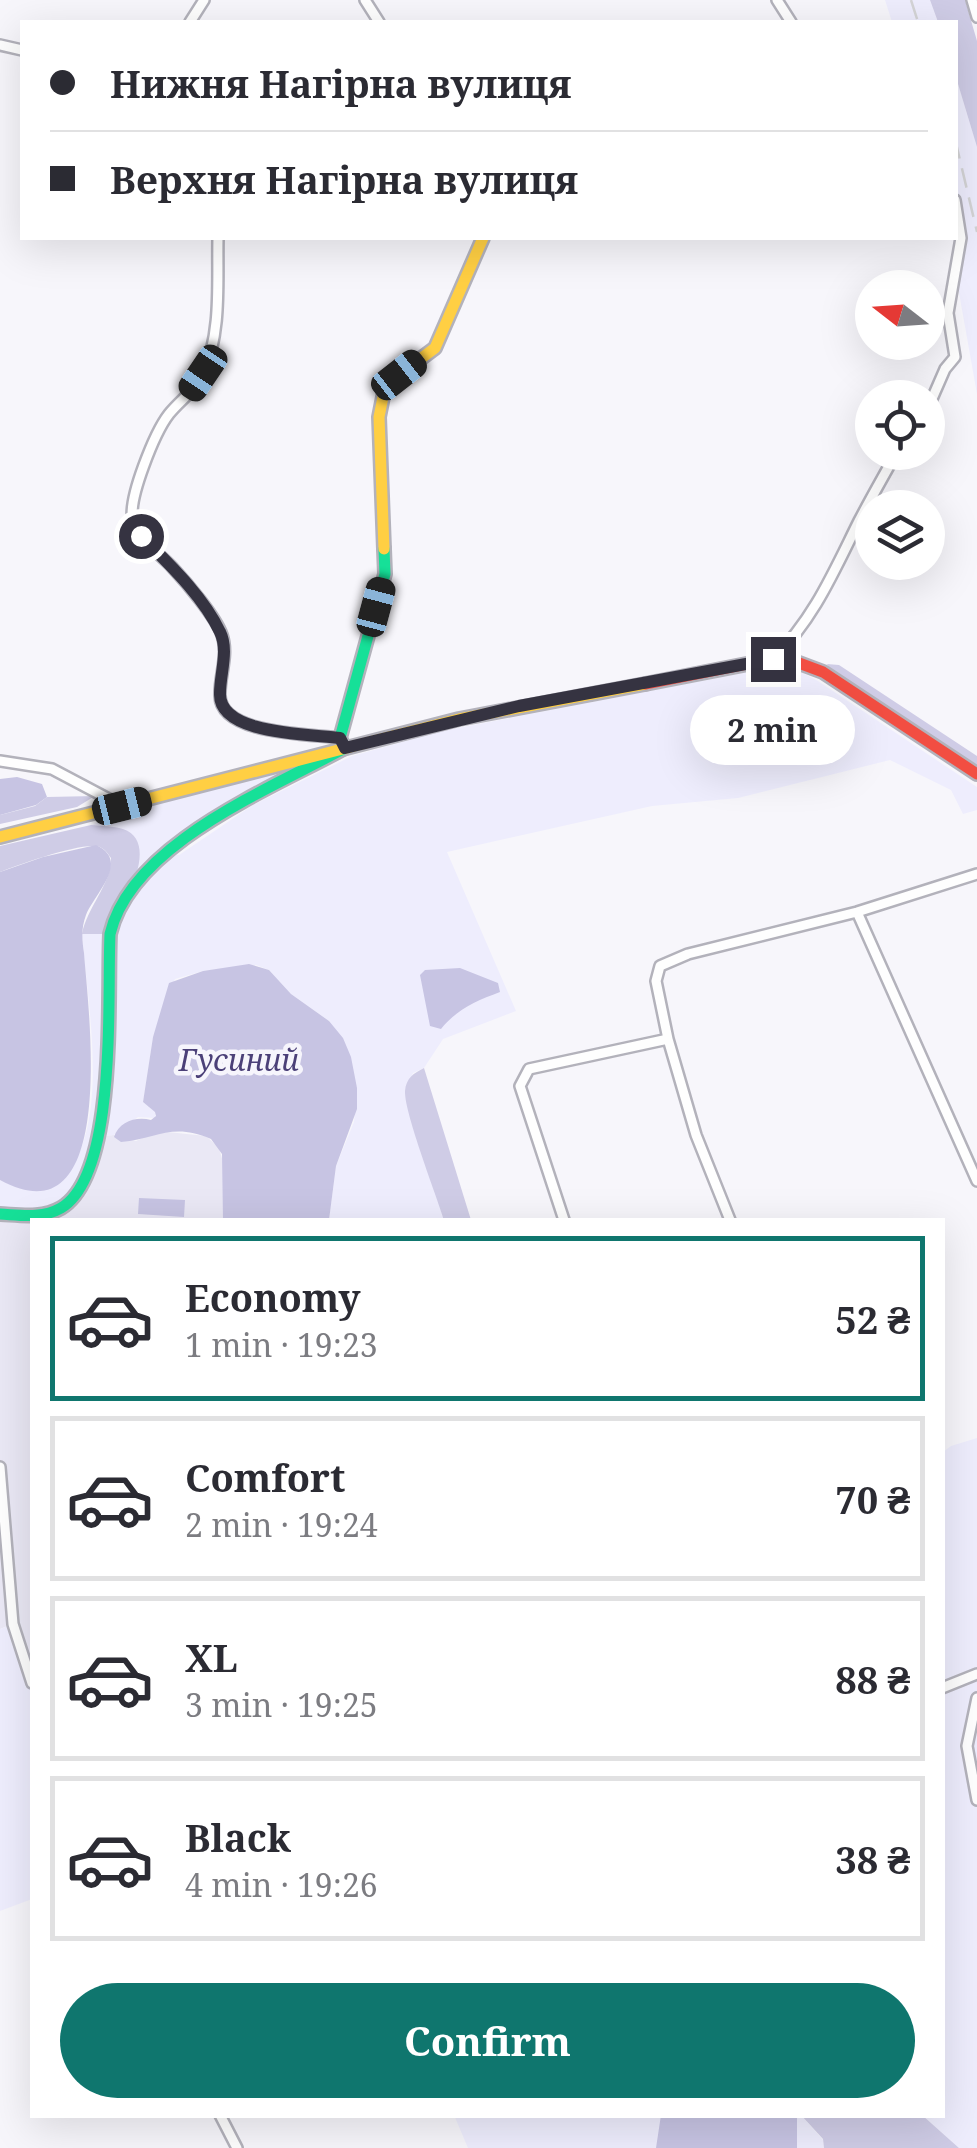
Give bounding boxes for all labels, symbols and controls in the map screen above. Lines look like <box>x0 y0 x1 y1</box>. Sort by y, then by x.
text: Нижня Нагірна вулиця <box>110 57 572 109</box>
text: Верхня Нагірна вулиця <box>110 153 578 205</box>
north arrow <box>855 270 945 360</box>
map controls <box>855 270 945 580</box>
car <box>174 340 232 406</box>
car <box>366 345 432 405</box>
button: locate <box>855 380 945 470</box>
button: layers <box>855 490 945 580</box>
route start <box>119 514 164 559</box>
car <box>354 574 398 640</box>
route end <box>751 637 796 682</box>
callout: 2 min <box>690 694 856 764</box>
text: 2 min <box>727 708 818 751</box>
car <box>89 784 155 828</box>
water label: Гусиний <box>178 1039 299 1080</box>
text: Economy <box>185 1271 361 1323</box>
icon: car <box>65 1274 155 1364</box>
text: 52 ₴ <box>835 1293 910 1345</box>
text: 1 min · 19:23 <box>185 1323 378 1366</box>
text: Comfort <box>185 1451 345 1503</box>
icon: car <box>65 1454 155 1544</box>
text: 70 ₴ <box>835 1473 910 1525</box>
text: 2 min · 19:24 <box>185 1503 378 1546</box>
text: XL <box>185 1631 238 1683</box>
icon: car <box>65 1634 155 1724</box>
text: 88 ₴ <box>835 1653 910 1705</box>
text: 3 min · 19:25 <box>185 1683 378 1726</box>
text: Black <box>185 1811 291 1863</box>
icon: car <box>65 1814 155 1904</box>
text: 38 ₴ <box>835 1833 910 1885</box>
text: 4 min · 19:26 <box>185 1863 378 1906</box>
button: Confirm <box>60 1983 915 2098</box>

